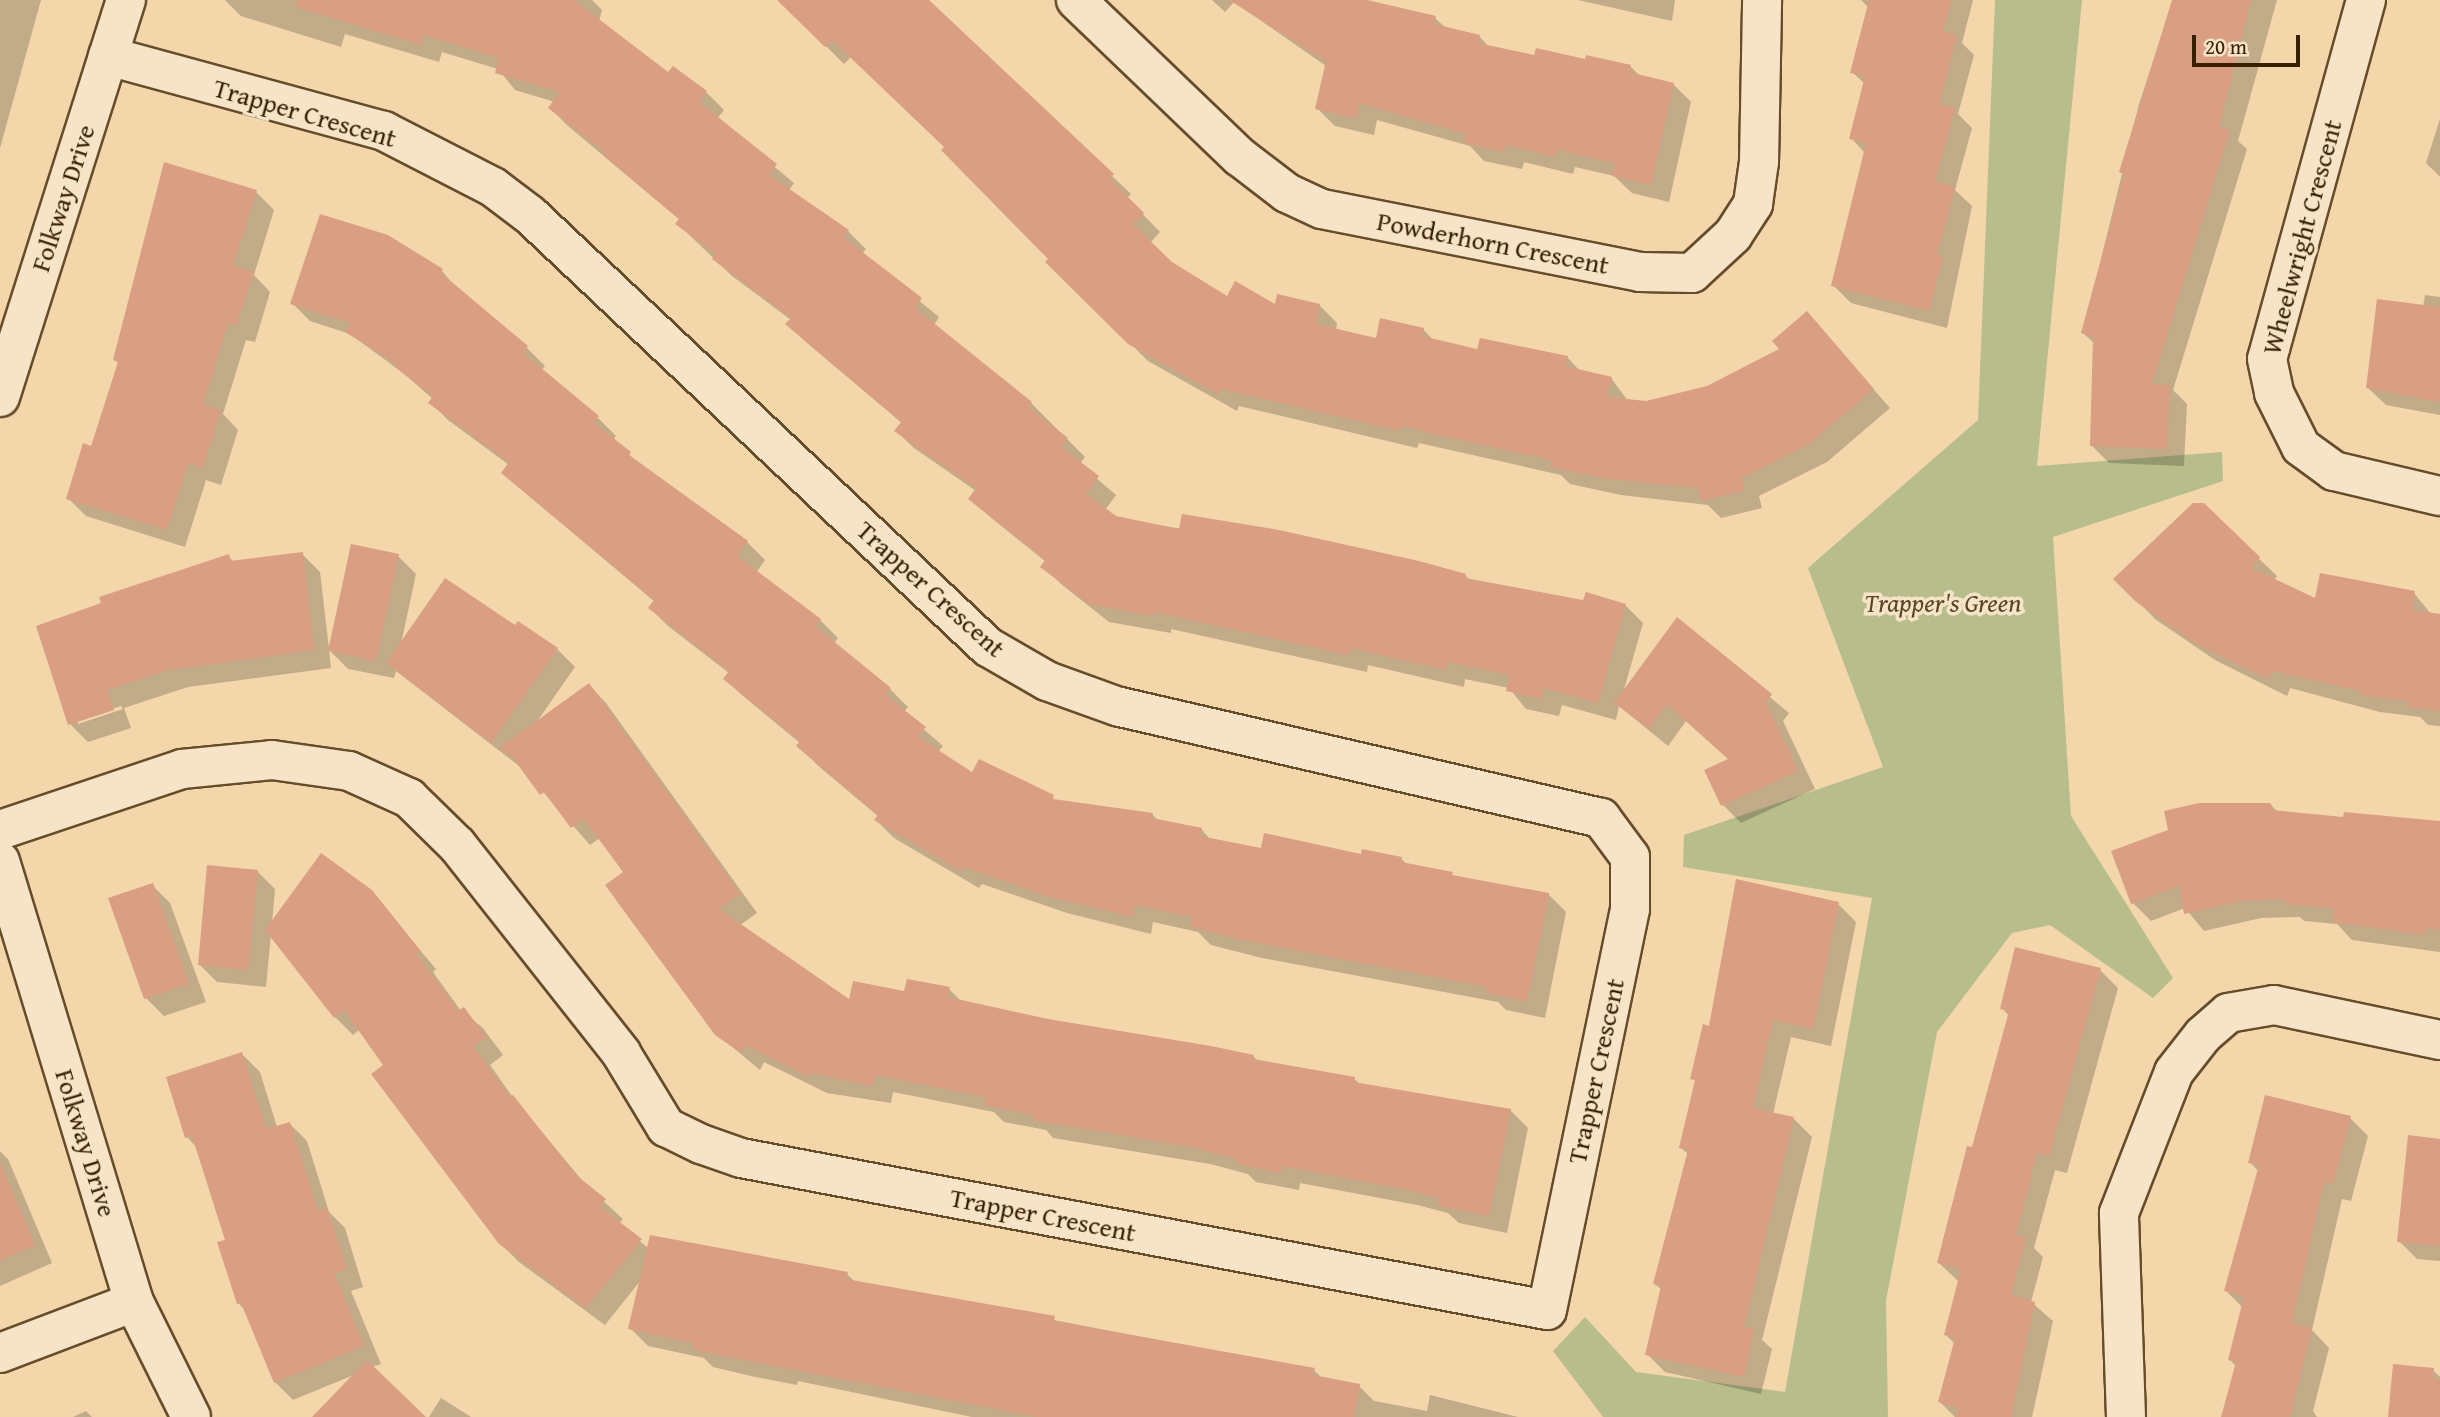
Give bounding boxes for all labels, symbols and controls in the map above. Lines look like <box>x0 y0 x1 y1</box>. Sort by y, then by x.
scale bar <box>2195 21 2304 65</box>
text: 20 m <box>2205 31 2247 62</box>
street label: Trapper Crescent <box>210 72 400 154</box>
street label: Wheelwright Crescent <box>2256 116 2348 358</box>
street label: Folkway Drive <box>25 121 101 275</box>
street label: Powderhorn Crescent <box>1374 205 1612 281</box>
street label: Trapper Crescent <box>851 514 1011 664</box>
park label: Trapper's Green <box>1865 587 2021 619</box>
street label: Trapper Crescent <box>1561 976 1631 1166</box>
street label: Folkway Drive <box>49 1065 123 1221</box>
street label: Trapper Crescent <box>948 1182 1138 1248</box>

